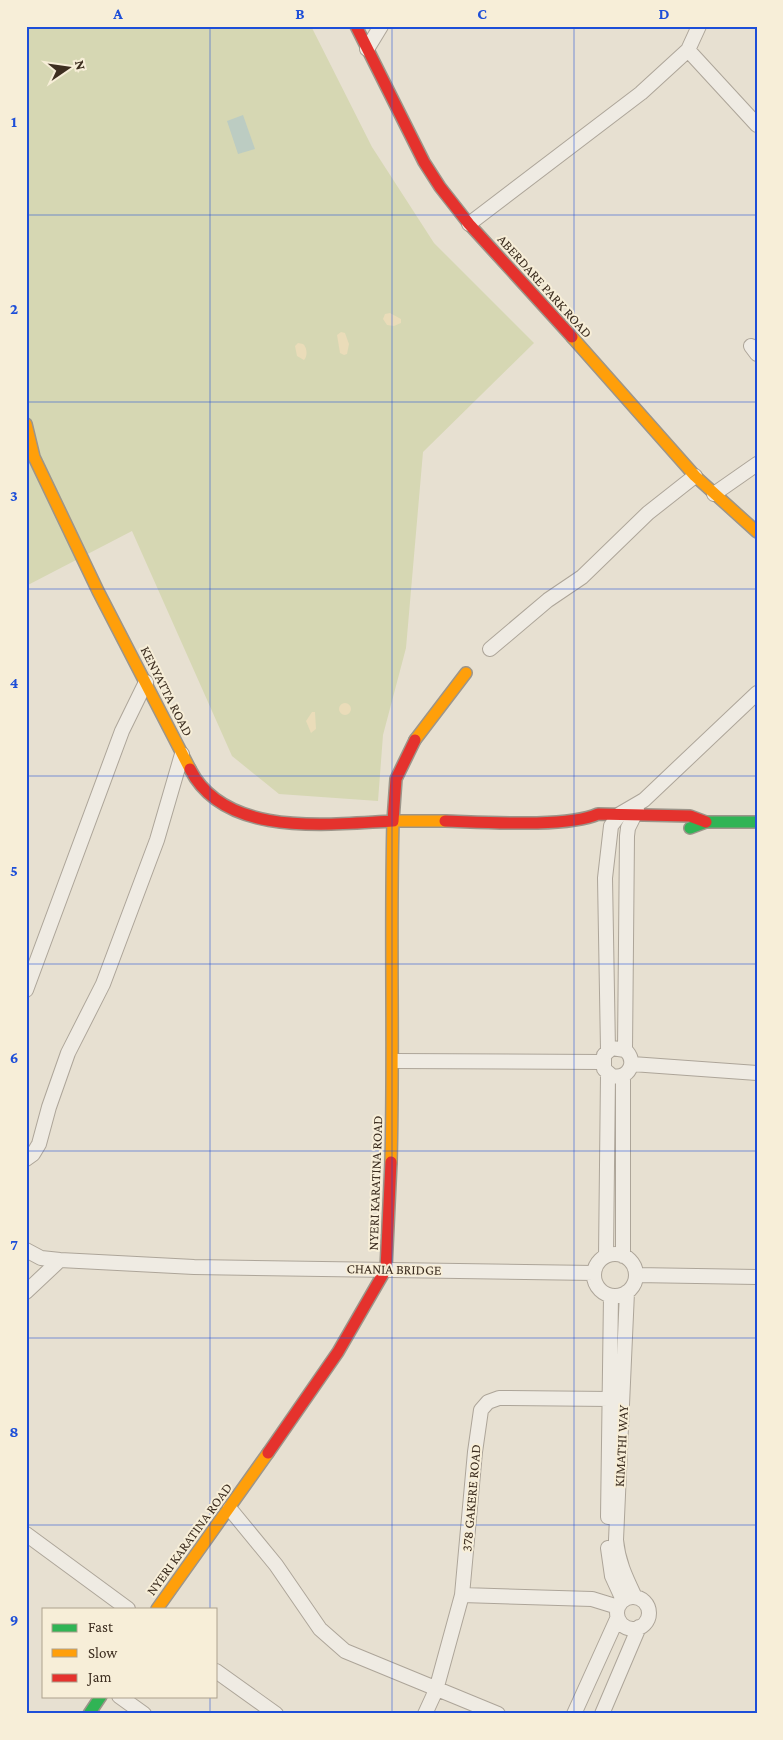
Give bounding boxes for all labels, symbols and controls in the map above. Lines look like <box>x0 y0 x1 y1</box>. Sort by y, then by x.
text: A <box>112 5 123 22</box>
text: B <box>295 5 305 22</box>
text: C <box>477 5 487 22</box>
text: D <box>658 5 670 22</box>
north arrow <box>42 42 92 92</box>
text: N <box>72 59 90 72</box>
text: 1 <box>11 113 17 130</box>
street label: ABERDARE PARK ROAD <box>494 231 596 341</box>
text: 2 <box>10 300 18 317</box>
text: 3 <box>10 487 18 504</box>
street label: KENYATTA ROAD <box>137 643 197 739</box>
text: 4 <box>10 674 19 691</box>
text: 5 <box>10 862 18 879</box>
text: 6 <box>10 1049 18 1066</box>
street label: NYERI KARATINA ROAD <box>365 1115 385 1251</box>
text: 7 <box>10 1236 18 1253</box>
street label: CHANIA BRIDGE <box>346 1260 442 1278</box>
street label: KIMATHI WAY <box>611 1404 631 1487</box>
text: 8 <box>9 1423 19 1440</box>
street label: 378 GAKERE ROAD <box>458 1444 484 1552</box>
street label: NYERI KARATINA ROAD <box>143 1480 235 1598</box>
legend <box>42 1608 218 1698</box>
text: 9 <box>10 1611 18 1628</box>
text: Fast <box>88 1619 114 1635</box>
text: Slow <box>88 1645 118 1661</box>
text: Jam <box>86 1669 111 1686</box>

